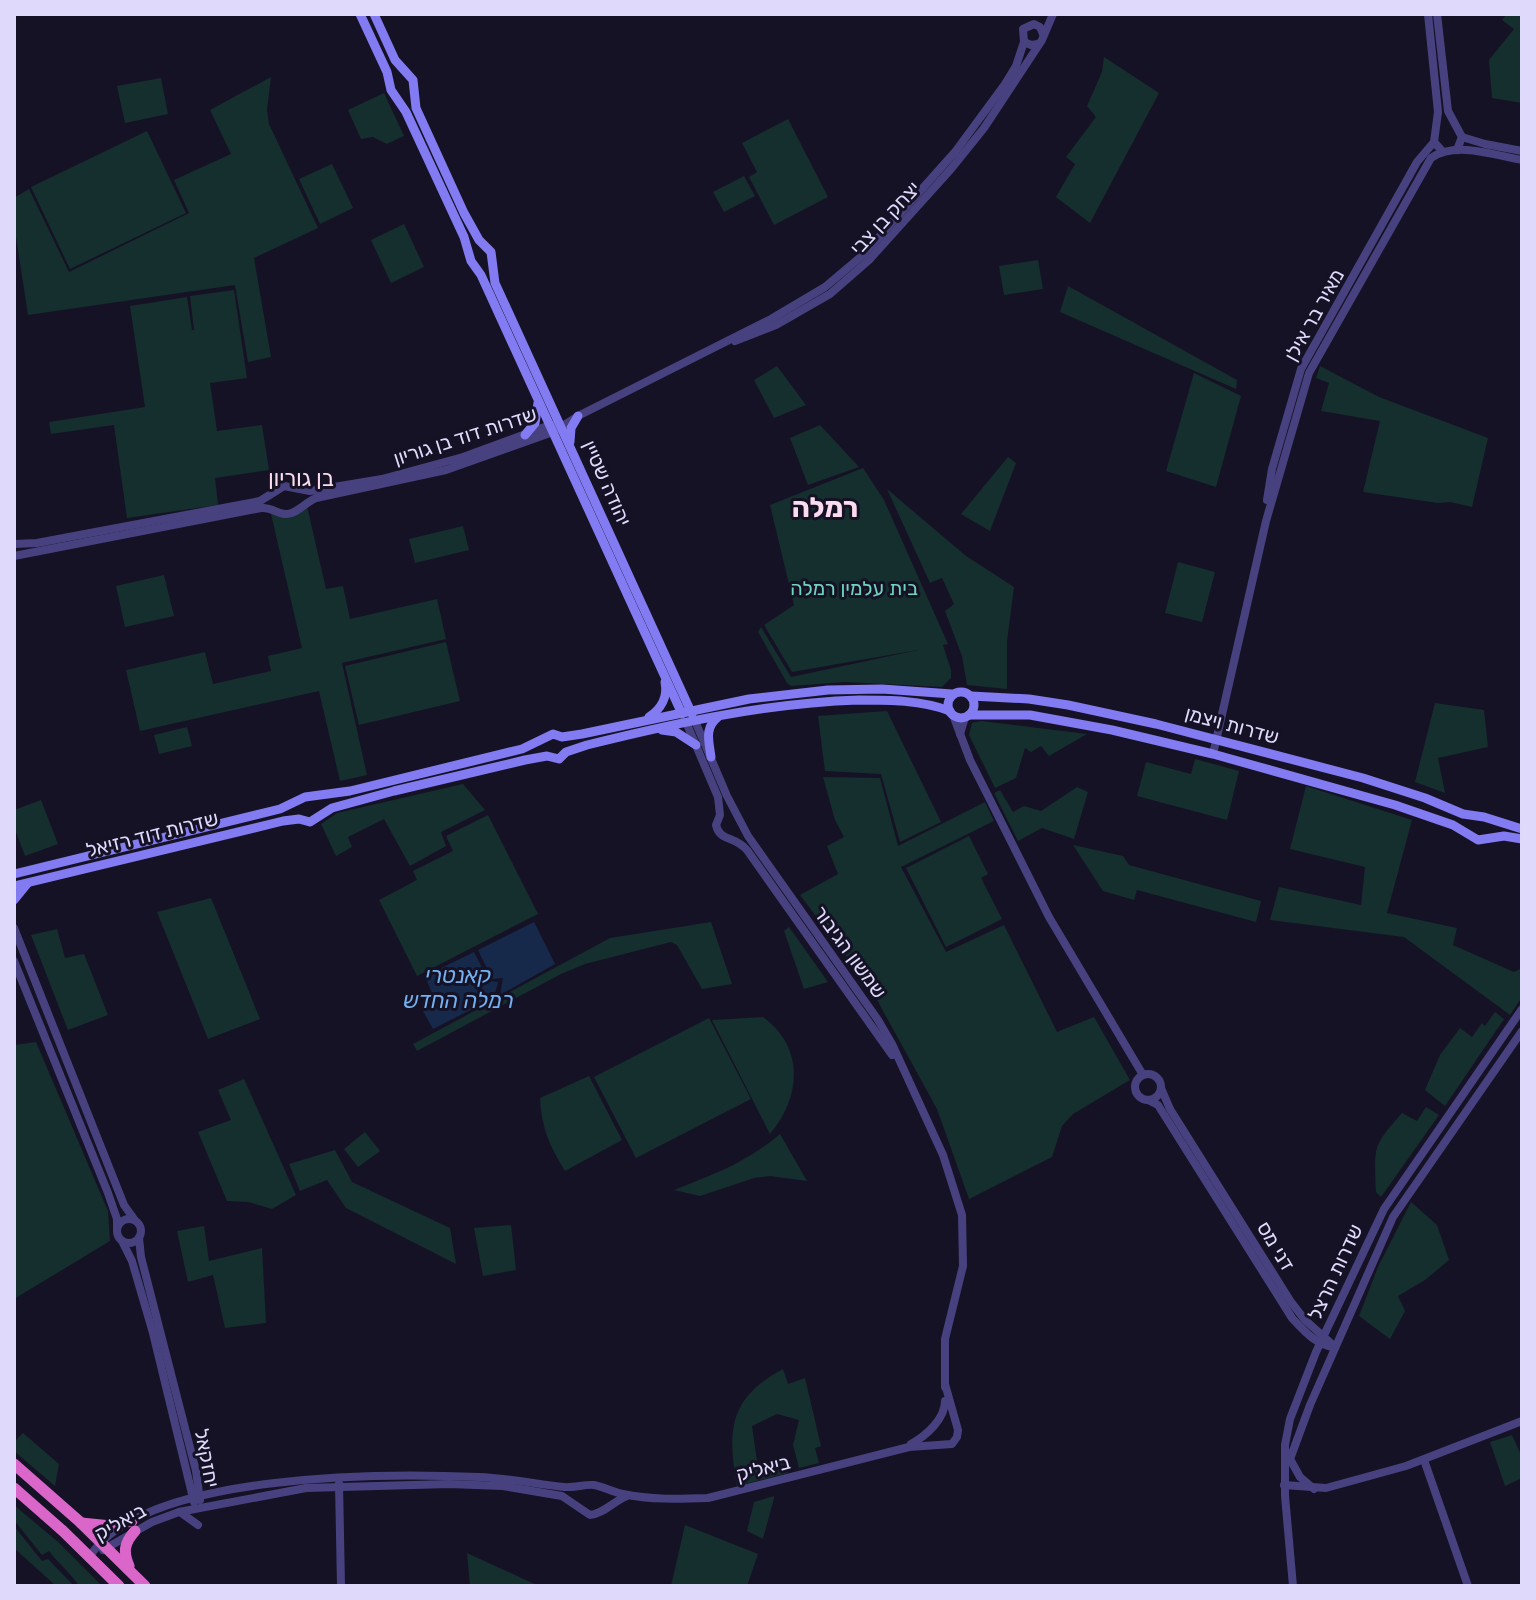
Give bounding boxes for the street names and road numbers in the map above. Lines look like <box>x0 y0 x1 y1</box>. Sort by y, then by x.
street label: יצחק בן צבי <box>845 176 925 260</box>
street label: מאיר בר אילן <box>1279 265 1349 365</box>
street label: שדרות דוד בן גוריון <box>390 402 540 470</box>
street label: יהודה שטיין <box>578 436 636 530</box>
street label: שדרות ויצמן <box>1182 701 1282 749</box>
street label: שדרות דוד רזיאל <box>83 806 221 862</box>
street label: שמשון הגיבור <box>808 901 892 1003</box>
street label: דני מס <box>1252 1217 1300 1275</box>
street label: שדרות הרצל <box>1302 1220 1368 1324</box>
street label: יחזקאל <box>190 1426 224 1490</box>
street label: ביאליק <box>733 1450 793 1486</box>
street label: ביאליק <box>90 1498 150 1546</box>

